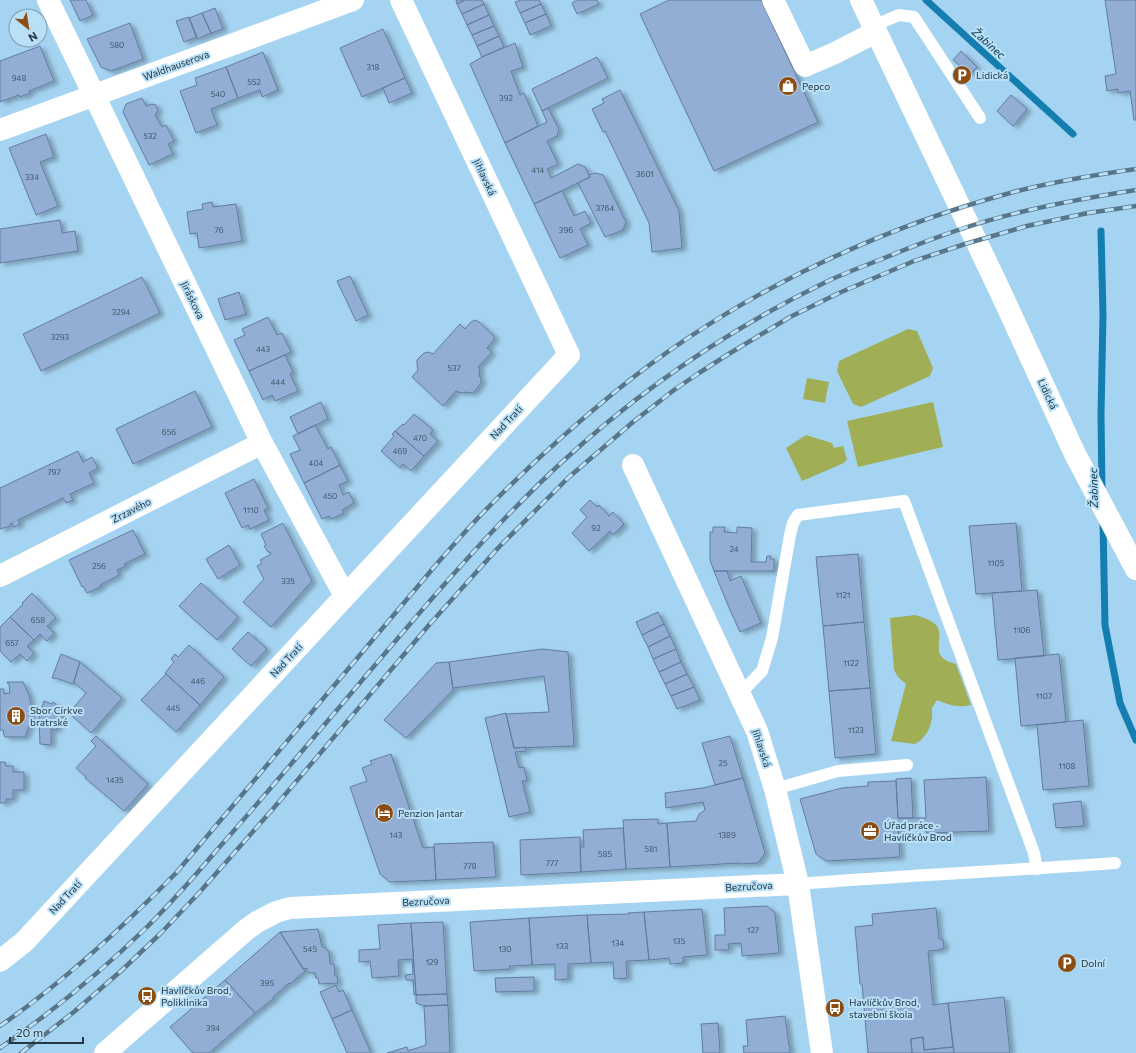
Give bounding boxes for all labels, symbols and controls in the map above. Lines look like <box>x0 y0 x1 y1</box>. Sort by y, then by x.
north arrow <box>8 8 48 48</box>
water label: Žabinec <box>969 23 1009 62</box>
text: N <box>26 29 40 45</box>
house number: 580 <box>110 40 124 50</box>
street label: Waldhauserova <box>141 47 211 83</box>
house number: 318 <box>367 62 380 72</box>
parking icon: Lidická <box>951 64 973 86</box>
place label: Lidická <box>976 69 1008 81</box>
house number: 948 <box>12 73 26 83</box>
shop icon: Pepco <box>777 75 799 97</box>
house number: 552 <box>247 77 261 87</box>
place label: Pepco <box>802 80 830 92</box>
house number: 540 <box>211 89 225 99</box>
house number: 392 <box>499 93 513 103</box>
house number: 532 <box>143 131 157 141</box>
street label: Jihlavská <box>471 157 499 197</box>
house number: 414 <box>532 165 545 175</box>
house number: 3601 <box>636 169 654 179</box>
house number: 334 <box>25 172 39 182</box>
house number: 3764 <box>596 203 614 213</box>
house number: 76 <box>214 225 224 235</box>
house number: 396 <box>559 225 573 235</box>
street label: Jiráskova <box>179 279 207 321</box>
house number: 3294 <box>112 307 130 317</box>
house number: 3293 <box>51 332 70 342</box>
house number: 443 <box>256 344 271 354</box>
house number: 537 <box>447 363 461 373</box>
house number: 444 <box>271 377 285 387</box>
street label: Lidická <box>1036 377 1060 411</box>
street label: Nad Tratí <box>487 402 525 441</box>
house number: 656 <box>162 427 176 437</box>
house number: 470 <box>413 433 427 443</box>
house number: 469 <box>393 446 407 456</box>
house number: 404 <box>309 458 324 468</box>
house number: 797 <box>47 467 61 477</box>
water label: Žabinec <box>1085 467 1100 509</box>
house number: 450 <box>323 491 337 501</box>
street label: Zrzavého <box>109 495 153 525</box>
house number: 1110 <box>243 505 259 515</box>
house number: 92 <box>591 523 601 533</box>
house number: 24 <box>729 544 739 554</box>
house number: 1105 <box>988 558 1005 568</box>
house number: 256 <box>92 561 106 571</box>
house number: 335 <box>281 576 295 586</box>
house number: 1121 <box>836 590 850 600</box>
house number: 658 <box>31 615 45 625</box>
house number: 1106 <box>1014 625 1031 635</box>
house number: 657 <box>5 638 19 648</box>
street label: Nad Tratí <box>267 640 305 679</box>
house number: 1122 <box>843 658 859 668</box>
house number: 446 <box>191 676 205 686</box>
house number: 1107 <box>1036 691 1052 701</box>
house number: 445 <box>166 703 180 713</box>
place label: Sbor Církve bratrské <box>30 704 83 728</box>
building icon: Sbor Církve bratrské <box>5 705 27 727</box>
house number: 1123 <box>848 725 864 735</box>
street label: Jihlavská <box>750 728 774 768</box>
house number: 25 <box>718 758 728 768</box>
house number: 1108 <box>1059 761 1076 771</box>
house number: 1435 <box>106 775 124 785</box>
hotel icon: Penzion Jantar <box>373 802 395 824</box>
place label: Penzion Jantar <box>398 807 463 819</box>
place label: Úřad práce - Havlíčkův Brod <box>884 819 952 843</box>
office icon: Úřad práce - Havlíčkův Brod <box>859 820 881 842</box>
house number: 143 <box>390 830 403 840</box>
house number: 1389 <box>718 830 736 840</box>
house number: 581 <box>645 844 657 854</box>
house number: 585 <box>598 849 612 859</box>
house number: 777 <box>546 858 558 868</box>
house number: 778 <box>463 861 477 871</box>
street label: Nad Tratí <box>46 877 84 916</box>
street label: Bezručova <box>725 879 773 893</box>
street label: Bezručova <box>402 894 450 908</box>
house number: 127 <box>747 925 759 935</box>
house number: 135 <box>673 936 686 946</box>
house number: 134 <box>612 938 625 948</box>
house number: 133 <box>556 941 569 951</box>
house number: 545 <box>303 944 317 954</box>
house number: 130 <box>498 944 512 954</box>
parking icon: Dolní <box>1056 952 1078 974</box>
house number: 129 <box>426 957 438 967</box>
place label: Dolní <box>1081 957 1106 969</box>
house number: 395 <box>260 978 274 988</box>
place label: Havlíčkův Brod, Poliklinika <box>161 984 231 1008</box>
bus stop icon: Havlíčkův Brod, Poliklinika <box>136 985 158 1007</box>
place label: Havlíčkův Brod, stavební škola <box>849 996 919 1020</box>
bus stop icon: Havlíčkův Brod, stavební škola <box>824 997 846 1019</box>
scale bar <box>10 1019 83 1045</box>
house number: 394 <box>206 1023 220 1033</box>
text: 20 m <box>16 1025 43 1039</box>

